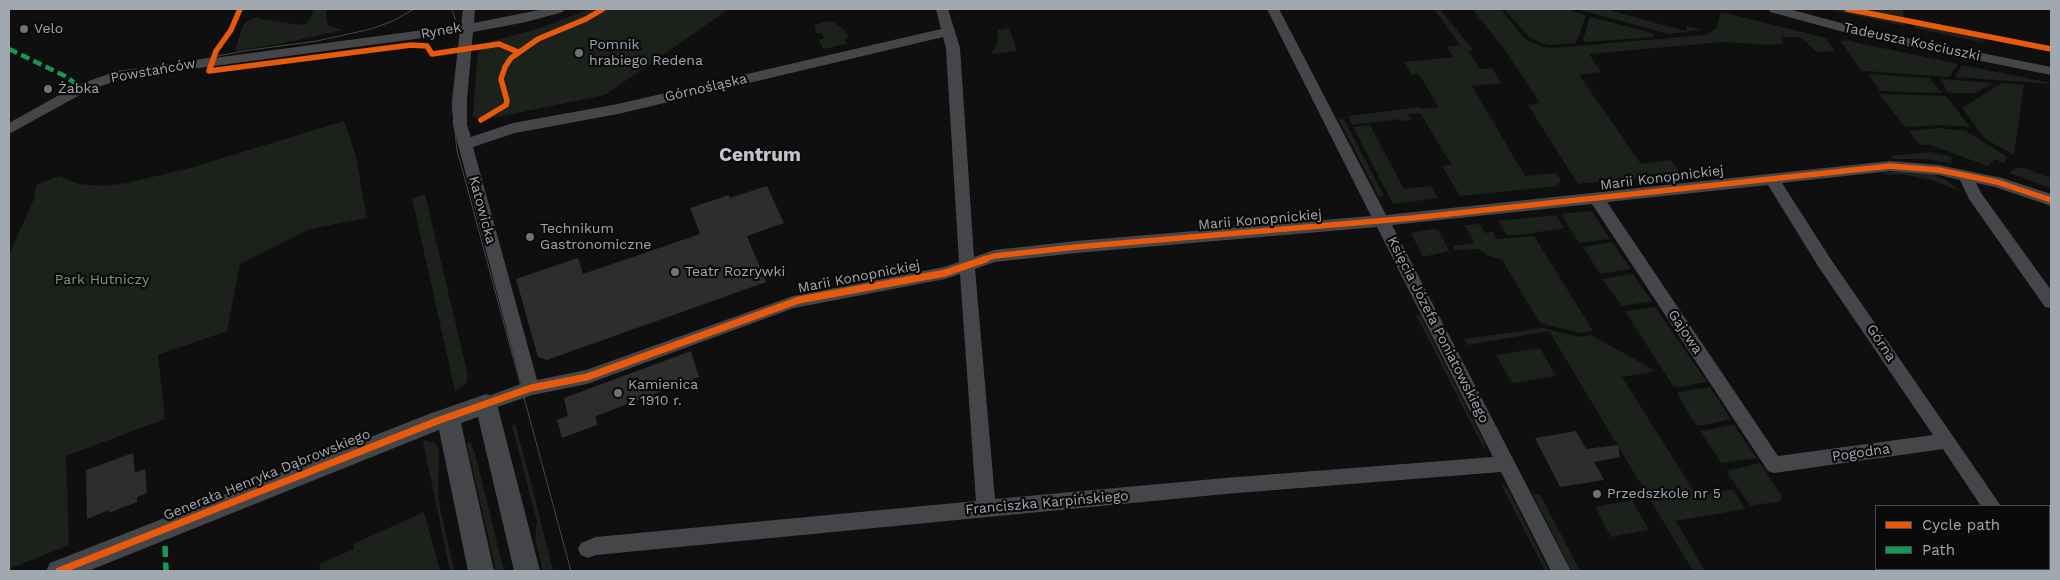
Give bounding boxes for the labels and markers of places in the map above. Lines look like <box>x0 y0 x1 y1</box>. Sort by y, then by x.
place label: Velo <box>34 21 63 37</box>
marker: Velo <box>18 23 30 35</box>
place label: Pomnik hrabiego Redena <box>589 37 703 70</box>
marker: Pomnik hrabiego Redena <box>573 47 585 59</box>
place label: Żabka <box>58 81 99 97</box>
marker: Żabka <box>42 83 54 95</box>
place label: Technikum Gastronomiczne <box>540 221 651 253</box>
marker: Technikum Gastronomiczne <box>524 231 536 243</box>
place label: Teatr Rozrywki <box>685 264 785 280</box>
marker: Teatr Rozrywki <box>669 266 681 278</box>
place label: Kamienica z 1910 r. <box>628 377 698 410</box>
marker: Kamienica z 1910 r. <box>612 387 624 399</box>
place label: Przedszkole nr 5 <box>1607 486 1721 502</box>
marker: Przedszkole nr 5 <box>1591 488 1603 500</box>

